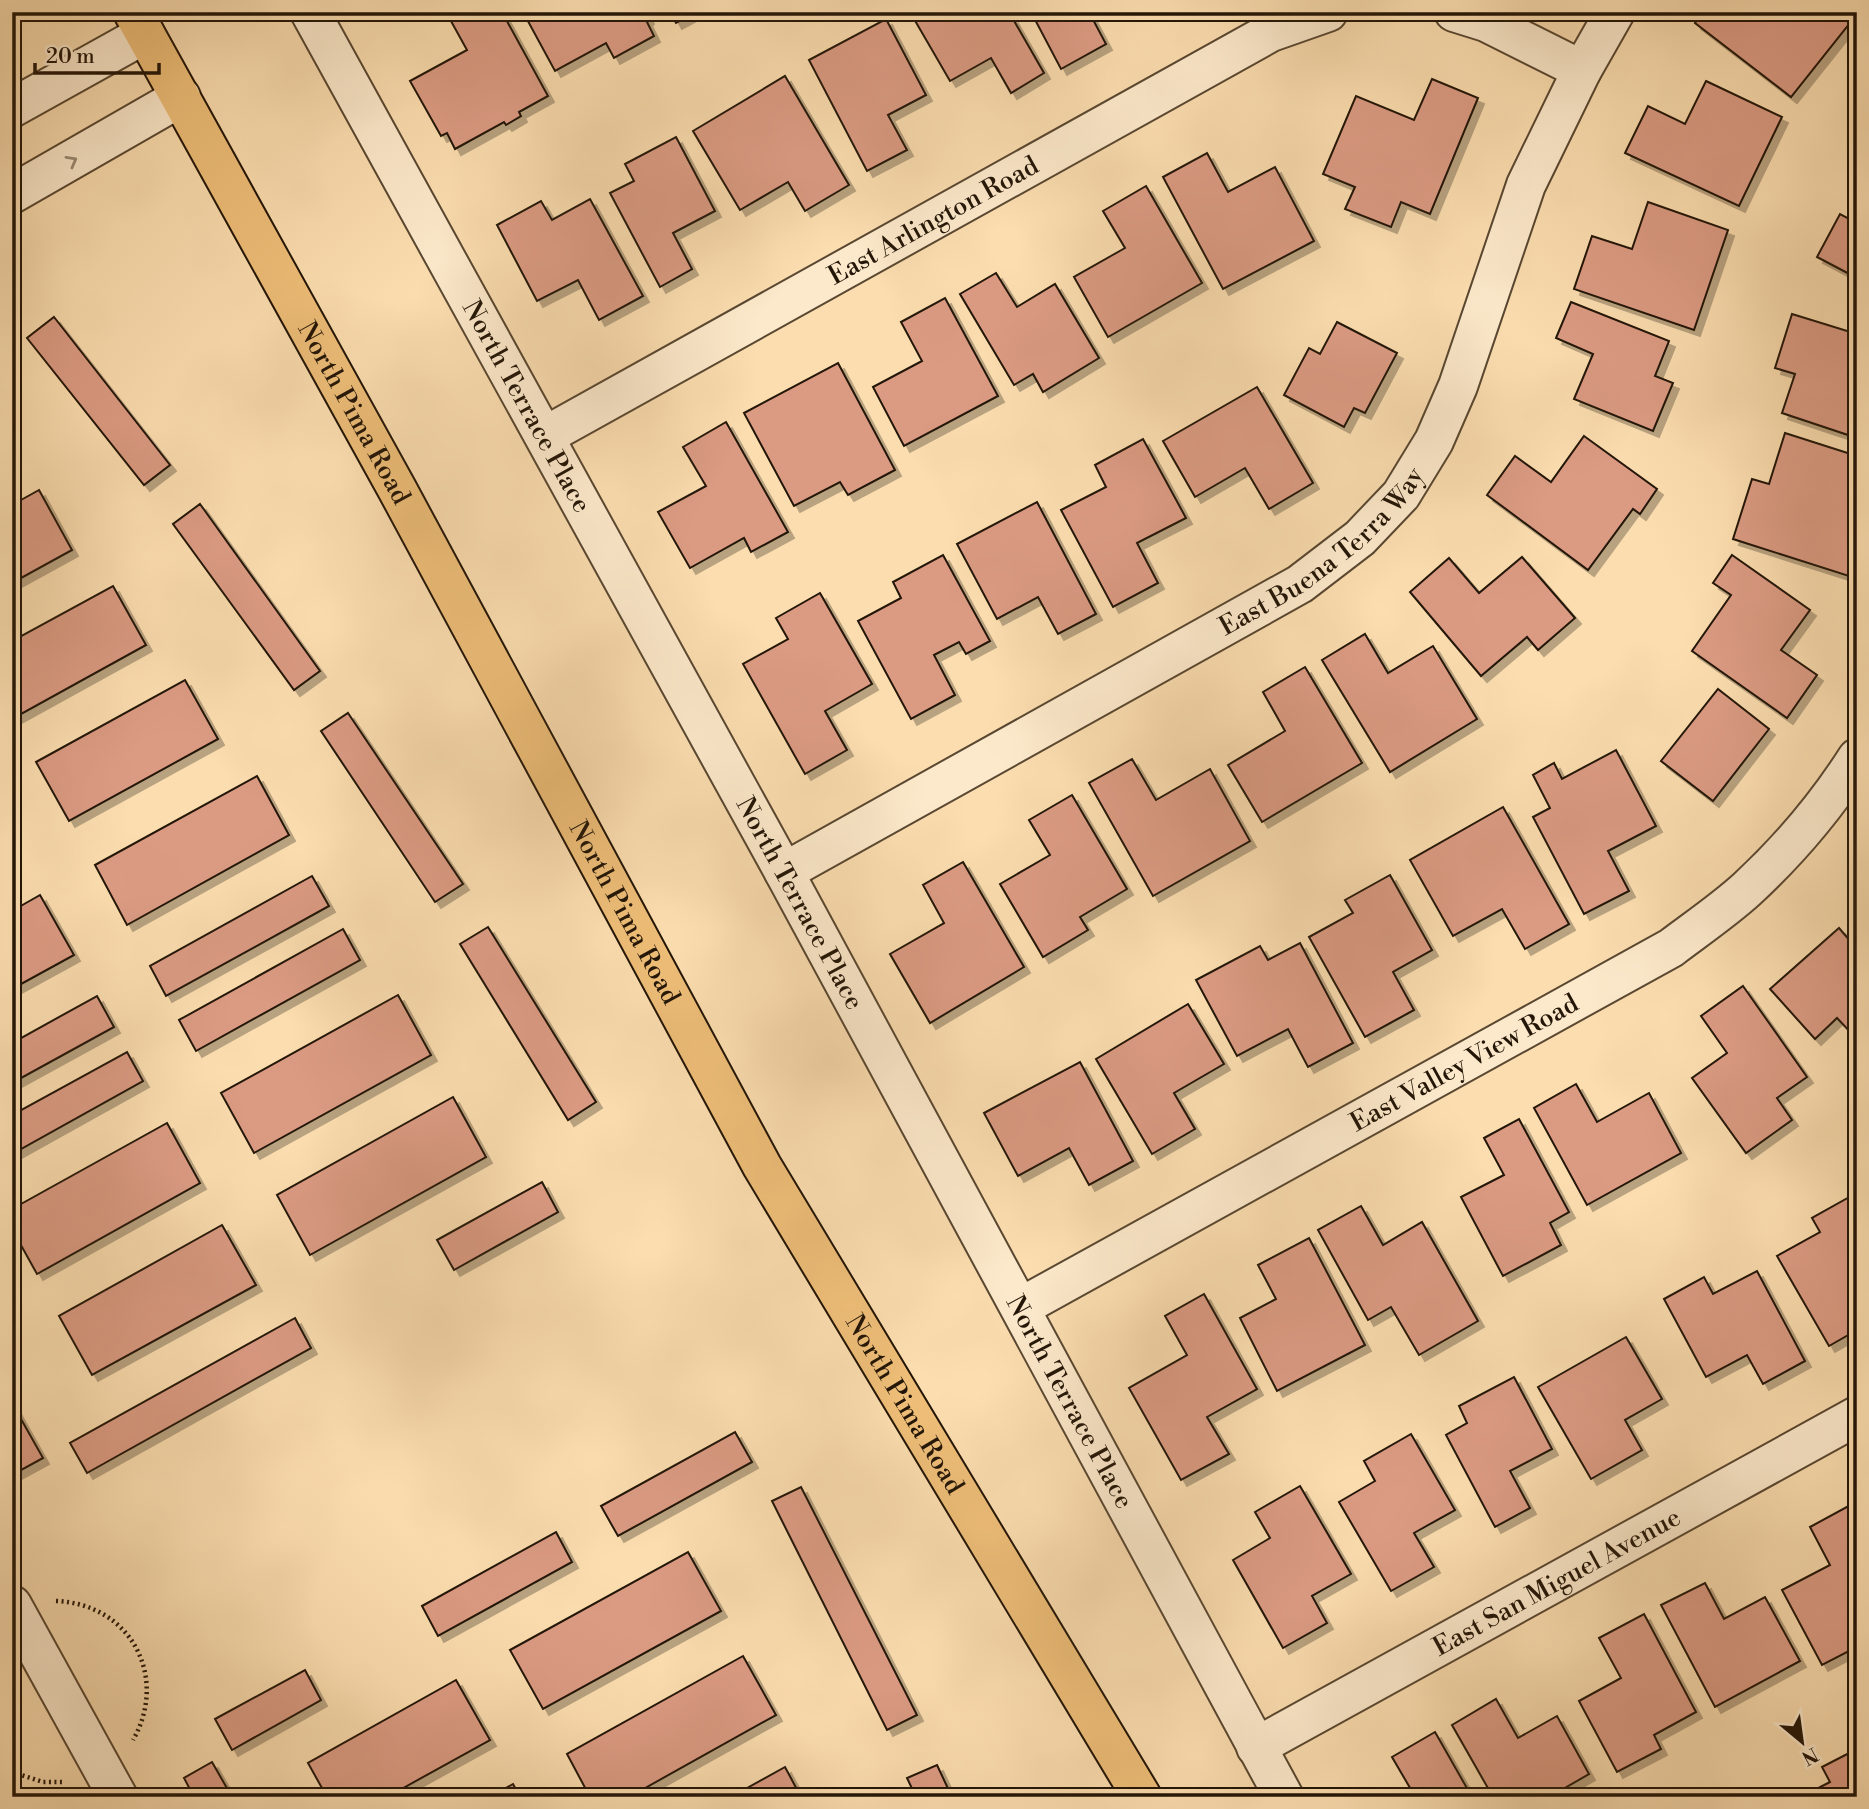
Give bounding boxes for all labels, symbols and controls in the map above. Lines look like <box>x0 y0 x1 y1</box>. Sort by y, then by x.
scale bar <box>35 32 159 76</box>
text: 20 m <box>46 44 95 70</box>
street label: East Arlington Road <box>823 150 1045 292</box>
one-way arrow <box>65 156 77 169</box>
street label: North Terrace Place <box>455 295 598 518</box>
street label: North Pima Road <box>291 316 417 510</box>
street label: East Buena Terra Way <box>1213 461 1431 643</box>
street label: North Terrace Place <box>729 791 870 1015</box>
street label: North Pima Road <box>562 815 687 1010</box>
street label: East Valley View Road <box>1345 987 1584 1139</box>
street label: North Terrace Place <box>999 1290 1140 1514</box>
street label: North Pima Road <box>838 1309 971 1500</box>
street label: East San Miguel Avenue <box>1427 1501 1686 1663</box>
north arrow <box>1768 1708 1838 1778</box>
text: N <box>1797 1742 1822 1770</box>

